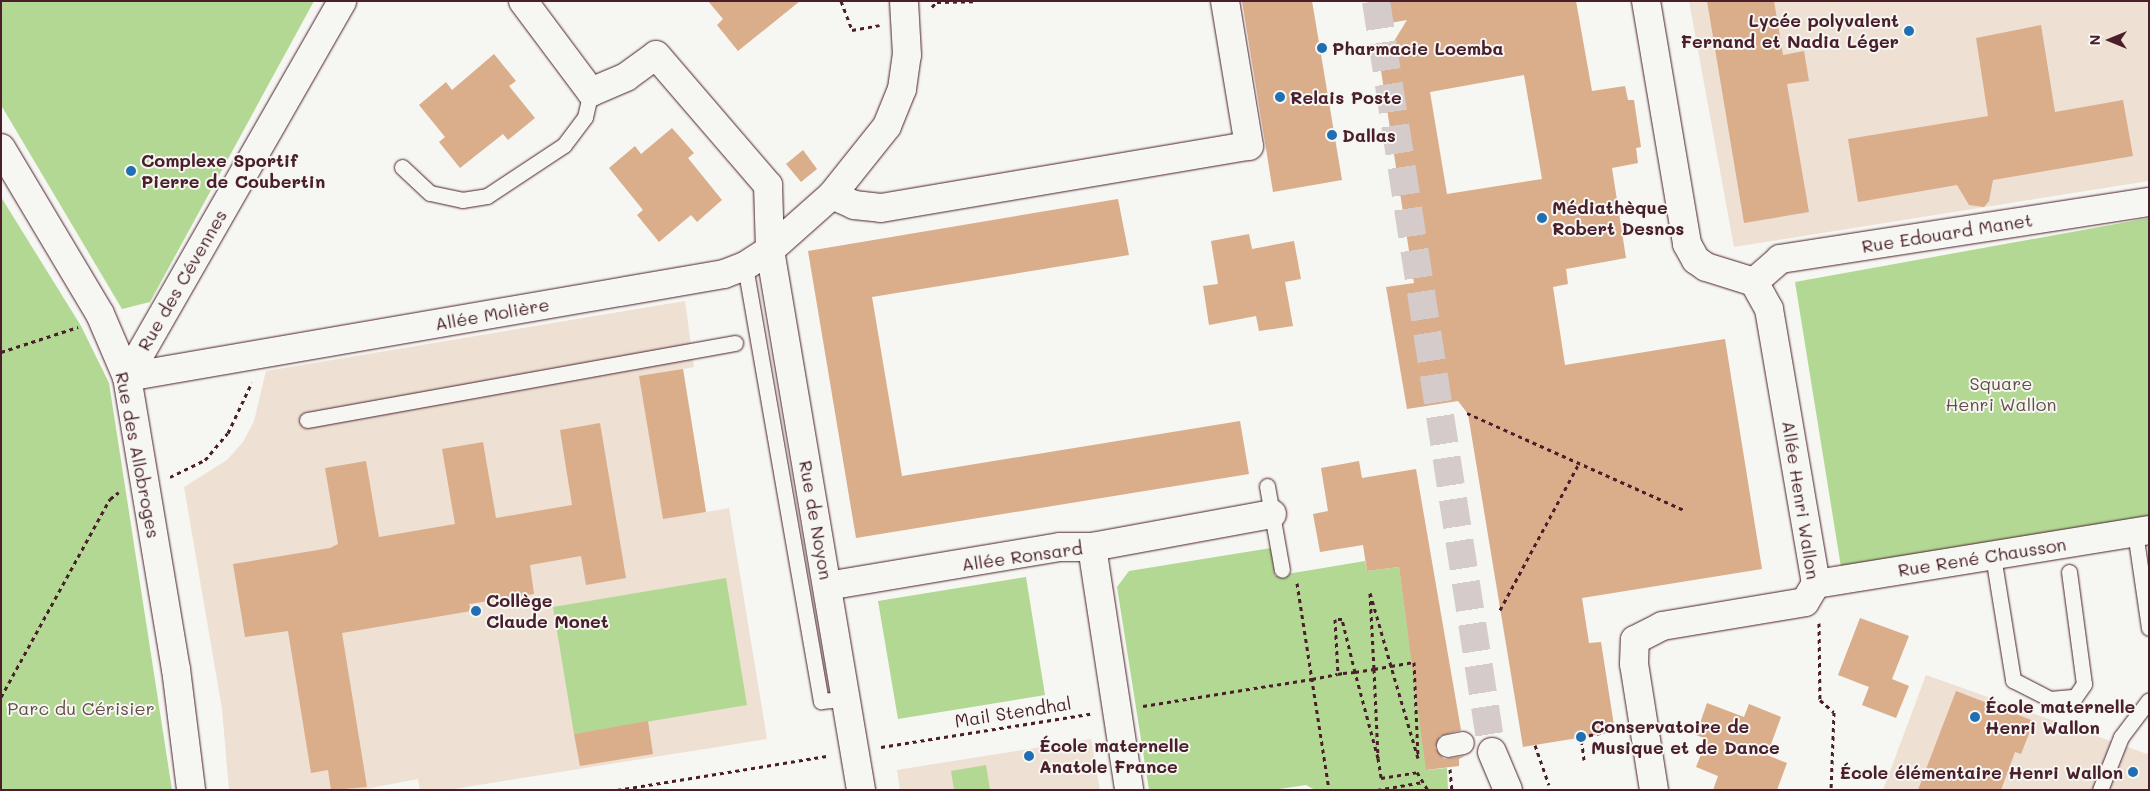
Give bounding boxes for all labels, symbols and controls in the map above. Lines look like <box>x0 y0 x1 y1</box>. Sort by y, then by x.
place label: Lycée polyvalent Fernand et Nadia Léger <box>1680 10 1899 52</box>
north arrow <box>2085 15 2135 65</box>
marker: Lycée polyvalent Fernand et Nadia Léger <box>1903 25 1915 37</box>
text: N <box>2085 35 2104 45</box>
place label: Pharmacie Loemba <box>1332 37 1503 59</box>
marker: Pharmacie Loemba <box>1316 42 1328 54</box>
place label: Relais Poste <box>1290 86 1402 108</box>
marker: Relais Poste <box>1274 91 1286 103</box>
place label: Dallas <box>1342 124 1396 146</box>
marker: Dallas <box>1326 129 1338 141</box>
place label: Complexe Sportif Pierre de Coubertin <box>141 150 325 192</box>
marker: Complexe Sportif Pierre de Coubertin <box>125 165 137 177</box>
place label: Médiathèque Robert Desnos <box>1552 197 1684 240</box>
street label: Rue des Cévennes <box>133 206 231 354</box>
street label: Rue Edouard Manet <box>1860 209 2034 257</box>
marker: Médiathèque Robert Desnos <box>1536 212 1548 224</box>
street label: Allée Molière <box>433 293 551 335</box>
street label: Rue des Allobroges <box>111 370 165 540</box>
park label: Square Henri Wallon <box>1946 373 2056 416</box>
street label: Allée Henri Wallon <box>1778 419 1824 581</box>
street label: Rue de Noyon <box>795 459 837 581</box>
street label: Rue René Chausson <box>1896 533 2068 581</box>
street label: Allée Ronsard <box>960 537 1084 575</box>
place label: Collège Claude Monet <box>486 590 609 632</box>
marker: Collège Claude Monet <box>470 605 482 617</box>
street label: Mail Stendhal <box>953 692 1073 732</box>
place label: École maternelle Henri Wallon <box>1985 696 2135 739</box>
park label: Parc du Cérisier <box>7 697 155 719</box>
marker: École maternelle Henri Wallon <box>1969 711 1981 723</box>
place label: Conservatoire de Musique et de Dance <box>1591 716 1780 759</box>
marker: Conservatoire de Musique et de Dance <box>1575 731 1587 743</box>
place label: École maternelle Anatole France <box>1039 735 1189 778</box>
marker: École maternelle Anatole France <box>1023 750 1035 762</box>
place label: École élémentaire Henri Wallon <box>1839 761 2123 783</box>
marker: École élémentaire Henri Wallon <box>2127 766 2139 778</box>

